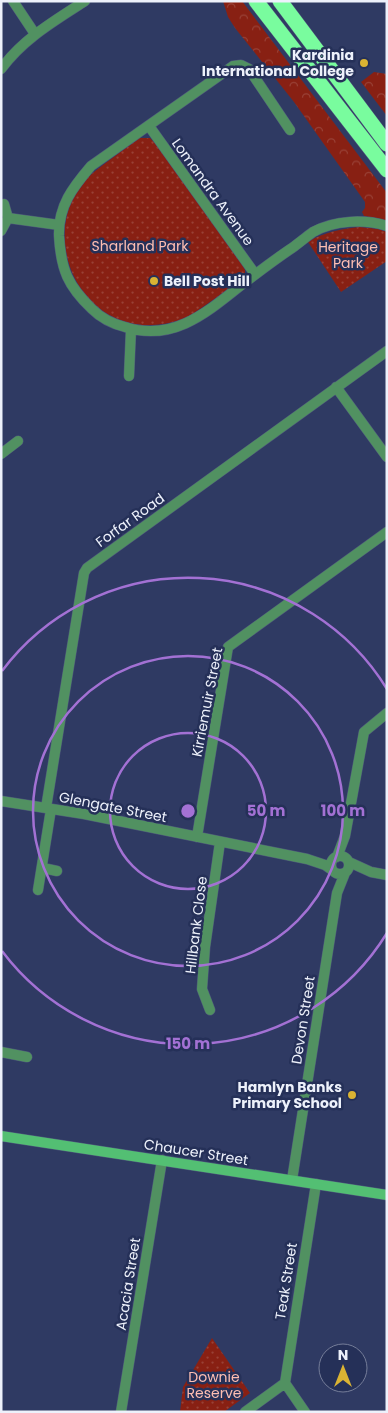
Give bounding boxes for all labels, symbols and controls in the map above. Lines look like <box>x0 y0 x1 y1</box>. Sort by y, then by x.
place label: Kardinia International College <box>202 45 354 81</box>
marker: Kardinia International College <box>358 57 370 69</box>
street label: Lomandra Avenue <box>167 134 259 250</box>
park label: Sharland Park <box>92 236 189 256</box>
park label: Heritage Park <box>318 237 378 273</box>
place label: Bell Post Hill <box>164 271 250 291</box>
marker: Bell Post Hill <box>148 275 160 287</box>
street label: Forfar Road <box>91 488 169 552</box>
street label: Kirriemuir Street <box>187 646 227 758</box>
street label: Glengate Street <box>57 787 169 827</box>
text: 50 m <box>247 800 285 821</box>
text: 100 m <box>321 800 365 821</box>
centre of rings <box>179 802 197 820</box>
street label: Hillbank Close <box>180 875 212 975</box>
street label: Devon Street <box>286 974 320 1066</box>
text: 150 m <box>166 1033 210 1054</box>
place label: Hamlyn Banks Primary School <box>233 1077 342 1113</box>
marker: Hamlyn Banks Primary School <box>346 1089 358 1101</box>
street label: Chaucer Street <box>142 1134 250 1170</box>
street label: Acacia Street <box>111 1236 145 1332</box>
street label: Teak Street <box>270 1241 302 1321</box>
north arrow <box>318 1343 368 1393</box>
text: N <box>338 1345 348 1365</box>
park label: Downie Reserve <box>187 1367 242 1403</box>

